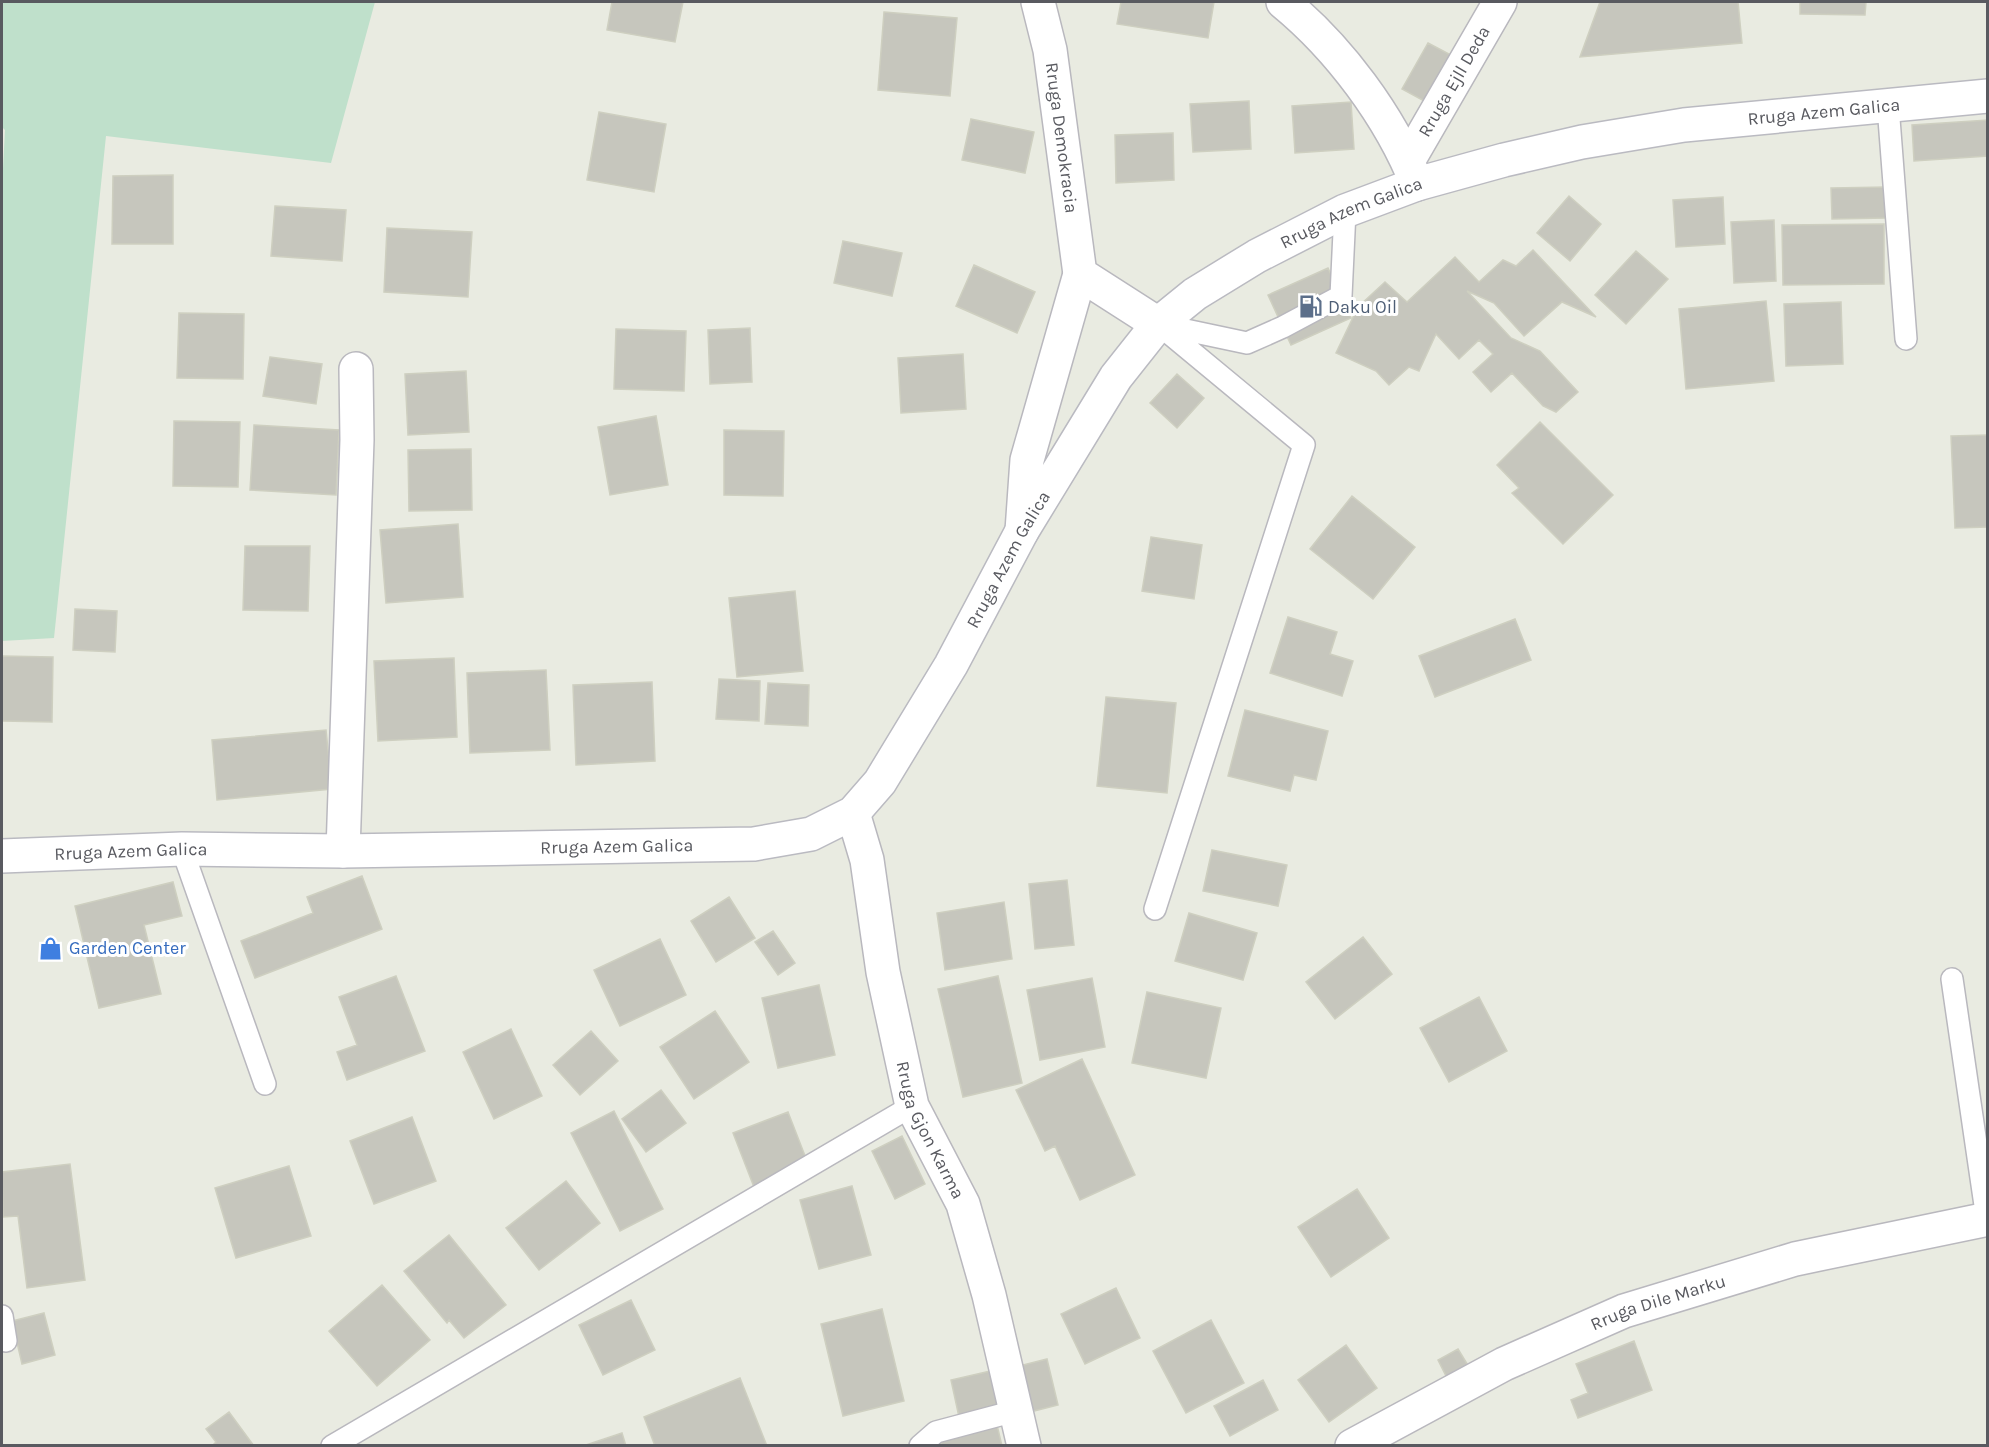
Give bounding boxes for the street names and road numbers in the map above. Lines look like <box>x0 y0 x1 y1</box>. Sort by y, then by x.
street label: Rruga Ejll Deda <box>1413 22 1495 141</box>
street label: Rruga Demokracia <box>1041 61 1083 214</box>
street label: Rruga Azem Galica <box>1747 93 1901 130</box>
street label: Rruga Azem Galica <box>1276 172 1425 253</box>
street label: Rruga Azem Galica <box>962 487 1055 632</box>
street label: Rruga Azem Galica <box>540 834 694 859</box>
street label: Rruga Azem Galica <box>54 838 208 865</box>
street label: Rruga Gjon Karma <box>892 1059 969 1203</box>
street label: Rruga Dile Marku <box>1587 1270 1728 1335</box>

